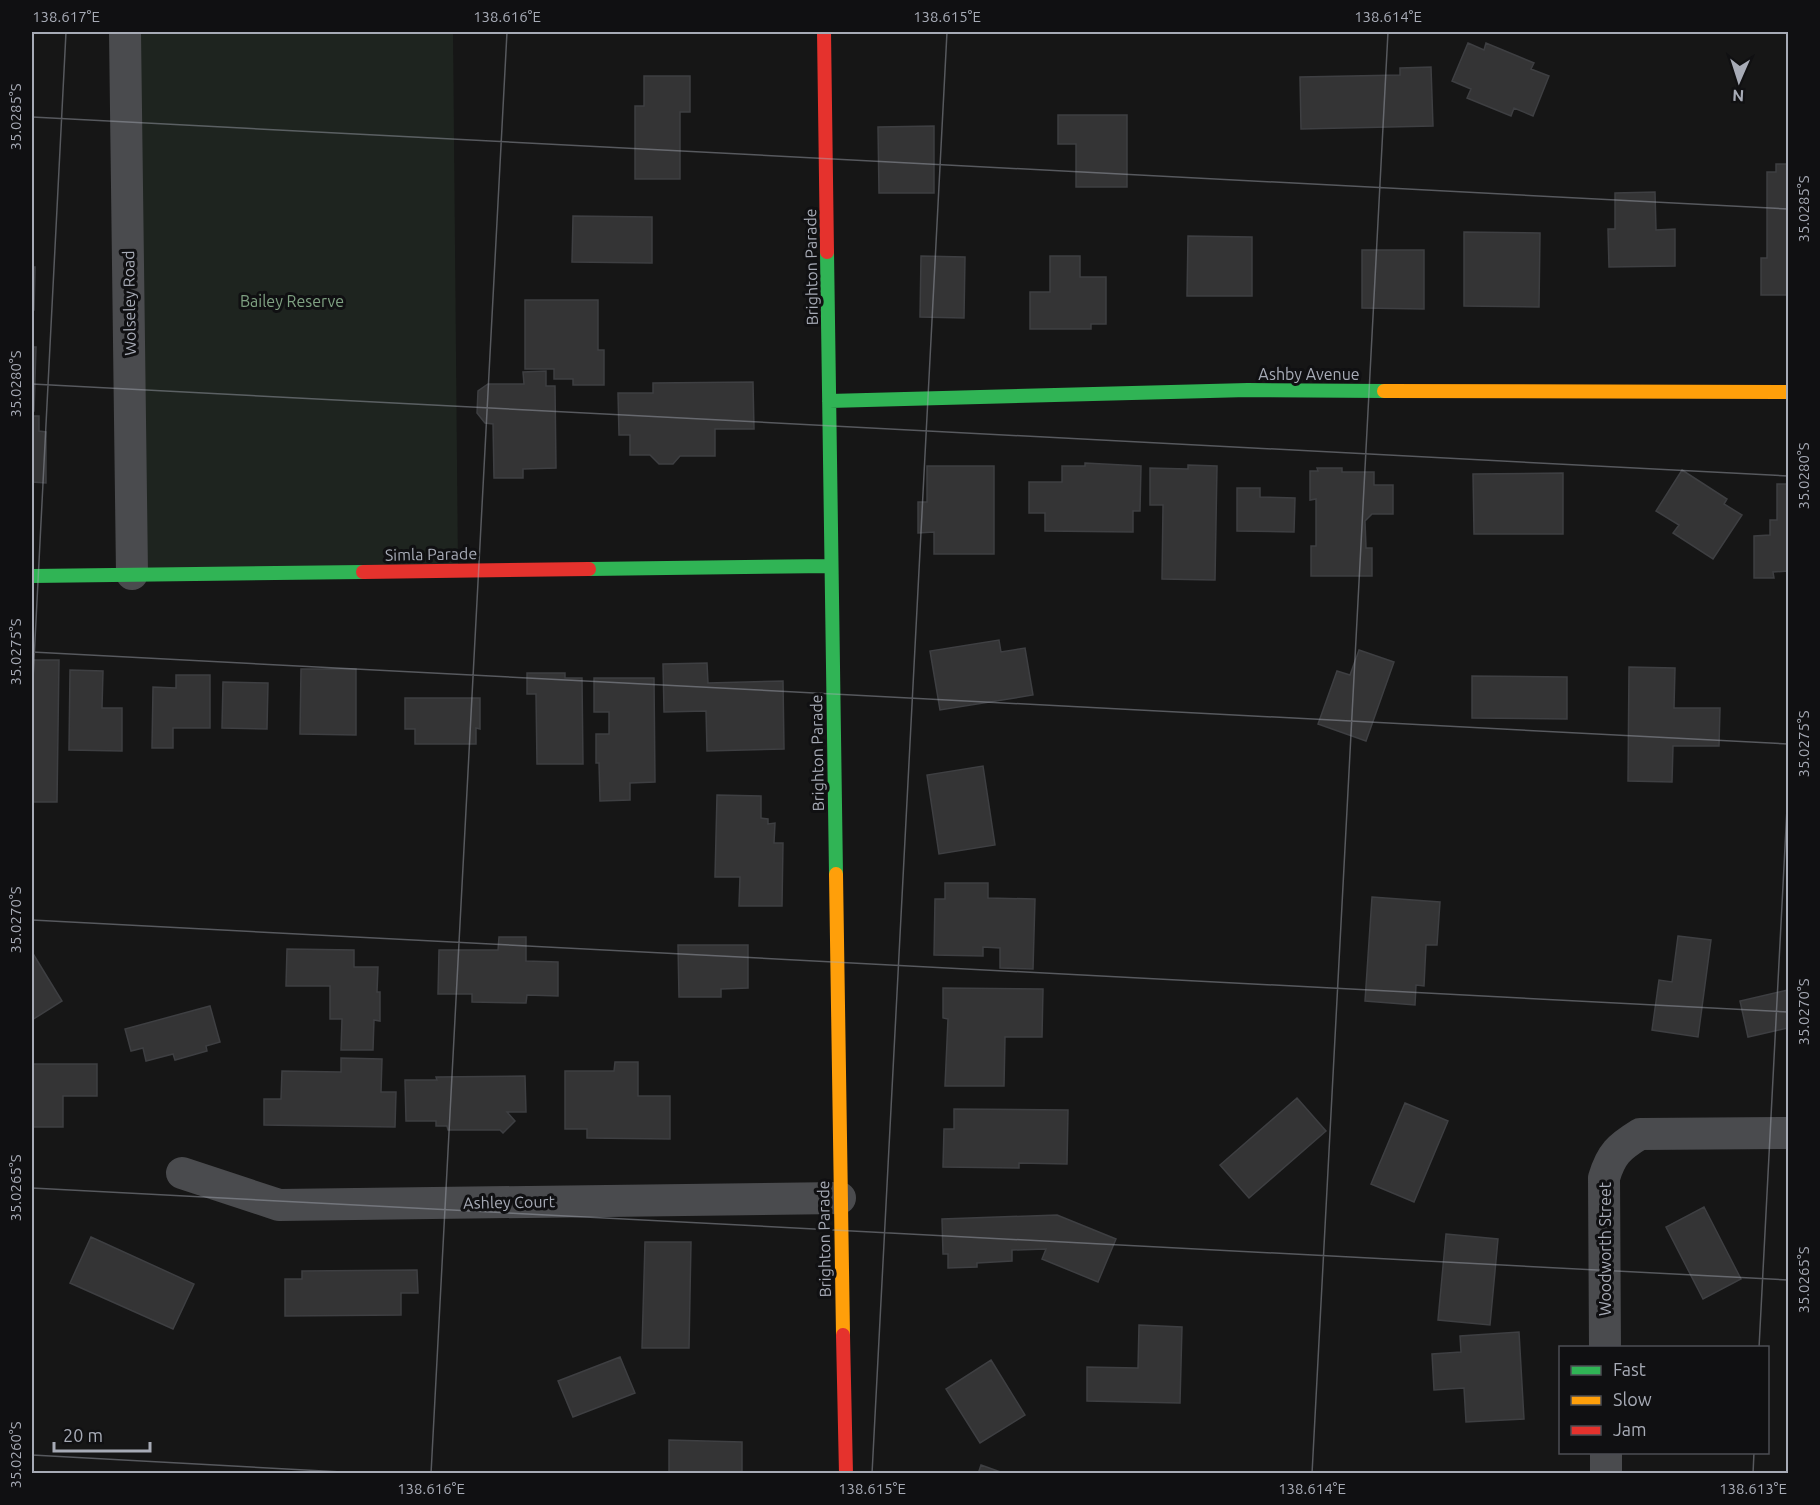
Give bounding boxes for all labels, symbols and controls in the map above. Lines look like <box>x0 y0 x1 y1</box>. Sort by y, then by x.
text: 138.617°E <box>32 8 100 25</box>
text: 138.616°E <box>473 8 541 25</box>
text: 138.615°E <box>913 8 981 25</box>
text: 138.614°E <box>1354 8 1422 25</box>
north arrow <box>1709 51 1769 111</box>
text: 35.0285°S <box>7 83 24 151</box>
text: N <box>1732 87 1745 105</box>
text: 35.0285°S <box>1795 175 1812 243</box>
street label: Brighton Parade <box>801 208 821 326</box>
street label: Wolseley Road <box>119 250 139 356</box>
park label: Bailey Reserve <box>240 292 344 310</box>
text: 35.0280°S <box>7 350 24 418</box>
street label: Ashby Avenue <box>1258 365 1360 383</box>
text: 35.0280°S <box>1795 442 1812 510</box>
street label: Simla Parade <box>385 544 477 564</box>
text: 35.0275°S <box>7 618 24 686</box>
street label: Brighton Parade <box>807 694 827 812</box>
text: 35.0275°S <box>1795 710 1812 778</box>
text: 35.0270°S <box>7 886 24 954</box>
text: 35.0270°S <box>1795 978 1812 1046</box>
text: 35.0265°S <box>7 1154 24 1222</box>
street label: Brighton Parade <box>814 1180 834 1298</box>
street label: Woodworth Street <box>1596 1181 1614 1316</box>
street label: Ashley Court <box>463 1192 556 1212</box>
text: 35.0265°S <box>1795 1246 1812 1314</box>
legend <box>1559 1346 1769 1454</box>
text: Fast <box>1613 1359 1646 1379</box>
text: Slow <box>1613 1389 1652 1409</box>
scale bar <box>54 1415 150 1453</box>
text: Jam <box>1613 1419 1647 1439</box>
text: 35.0260°S <box>7 1421 24 1489</box>
text: 20 m <box>63 1425 103 1445</box>
text: 138.616°E <box>397 1480 465 1497</box>
text: 138.615°E <box>838 1480 906 1497</box>
text: 138.614°E <box>1278 1480 1346 1497</box>
text: 138.613°E <box>1719 1480 1787 1497</box>

